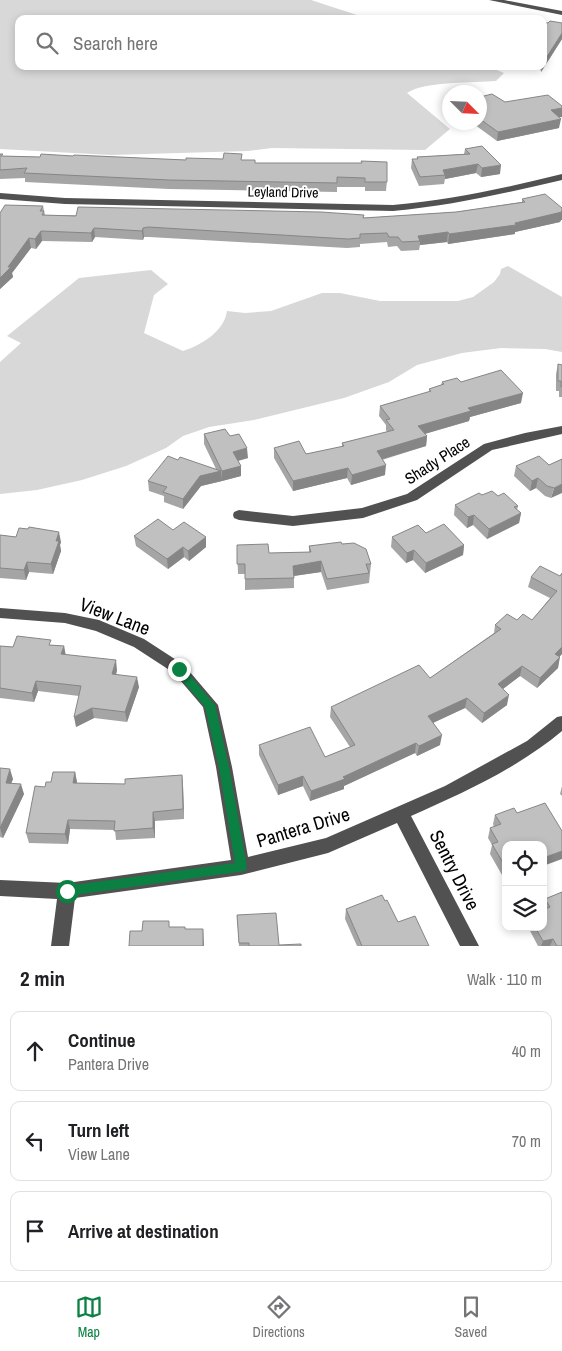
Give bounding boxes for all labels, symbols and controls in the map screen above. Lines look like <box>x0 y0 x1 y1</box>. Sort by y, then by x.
search box <box>15 15 547 70</box>
icon: search <box>33 29 61 57</box>
text: Search here <box>73 30 158 56</box>
north arrow <box>442 85 487 130</box>
street label: Leyland Drive <box>247 182 319 202</box>
street label: Shady Place <box>400 431 474 489</box>
street label: View Lane <box>76 591 154 641</box>
route end <box>168 658 191 681</box>
street label: Pantera Drive <box>253 801 353 853</box>
street label: Sentry Drive <box>424 826 486 914</box>
map controls <box>502 841 547 931</box>
button: locate <box>502 841 547 886</box>
route start <box>56 880 79 903</box>
button: layers <box>502 886 547 931</box>
text: 2 min <box>20 964 65 993</box>
text: Walk · 110 m <box>467 968 542 990</box>
text: Continue <box>68 1027 136 1053</box>
icon: ahead <box>21 1037 49 1065</box>
text: 40 m <box>512 1040 541 1062</box>
text: Pantera Drive <box>68 1053 149 1075</box>
text: Turn left <box>68 1117 129 1143</box>
icon: left <box>21 1127 49 1155</box>
text: 70 m <box>512 1130 541 1152</box>
text: View Lane <box>68 1143 130 1165</box>
icon: arrive <box>21 1217 49 1245</box>
text: Arrive at destination <box>68 1218 219 1244</box>
tab: Map <box>75 1293 103 1341</box>
tab: Directions <box>253 1293 305 1341</box>
tab: Saved <box>455 1293 487 1341</box>

